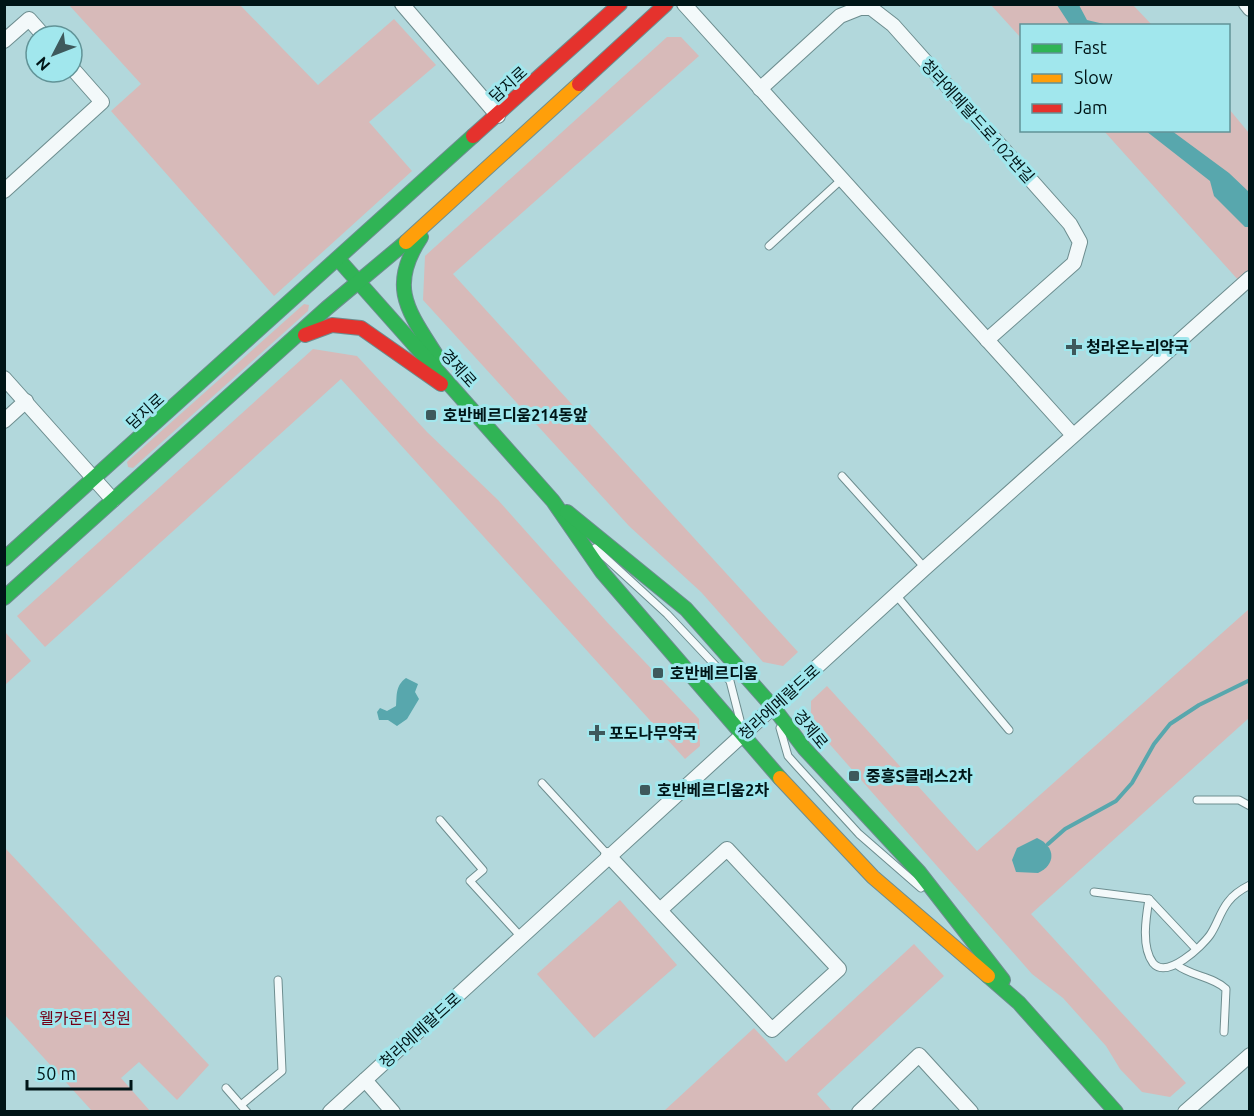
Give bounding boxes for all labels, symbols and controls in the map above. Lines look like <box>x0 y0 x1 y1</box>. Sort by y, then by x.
north arrow <box>24 24 84 84</box>
legend <box>1020 24 1230 132</box>
text: Fast <box>1074 37 1107 57</box>
text: N <box>32 54 54 74</box>
street label: 청라에메랄드로102번길 <box>918 56 1038 186</box>
street label: 담지로 <box>486 62 531 105</box>
text: Slow <box>1074 67 1113 87</box>
text: Jam <box>1074 97 1108 117</box>
place label: 청라온누리약국 <box>1086 338 1189 356</box>
marker: 청라온누리약국 <box>1067 340 1081 354</box>
street label: 경제로 <box>438 346 481 391</box>
street label: 담지로 <box>123 389 168 432</box>
place label: 호반베르디움214동앞 <box>443 406 588 424</box>
marker: 호반베르디움214동앞 <box>424 408 438 422</box>
street label: 청라에메랄드로 <box>735 661 824 743</box>
place label: 호반베르디움 <box>670 664 758 682</box>
marker: 호반베르디움 <box>651 666 665 680</box>
street label: 경제로 <box>790 706 832 752</box>
place label: 포도나무약국 <box>609 724 697 742</box>
marker: 포도나무약국 <box>590 726 604 740</box>
place label: 중흥S클래스2차 <box>866 767 973 785</box>
marker: 중흥S클래스2차 <box>847 769 861 783</box>
place label: 호반베르디움2차 <box>657 781 769 799</box>
marker: 호반베르디움2차 <box>638 783 652 797</box>
street label: 청라에메랄드로 <box>376 989 465 1071</box>
park label: 웰카운티 정원 <box>39 1009 131 1027</box>
scale bar <box>27 1053 130 1091</box>
text: 50 m <box>36 1063 76 1083</box>

